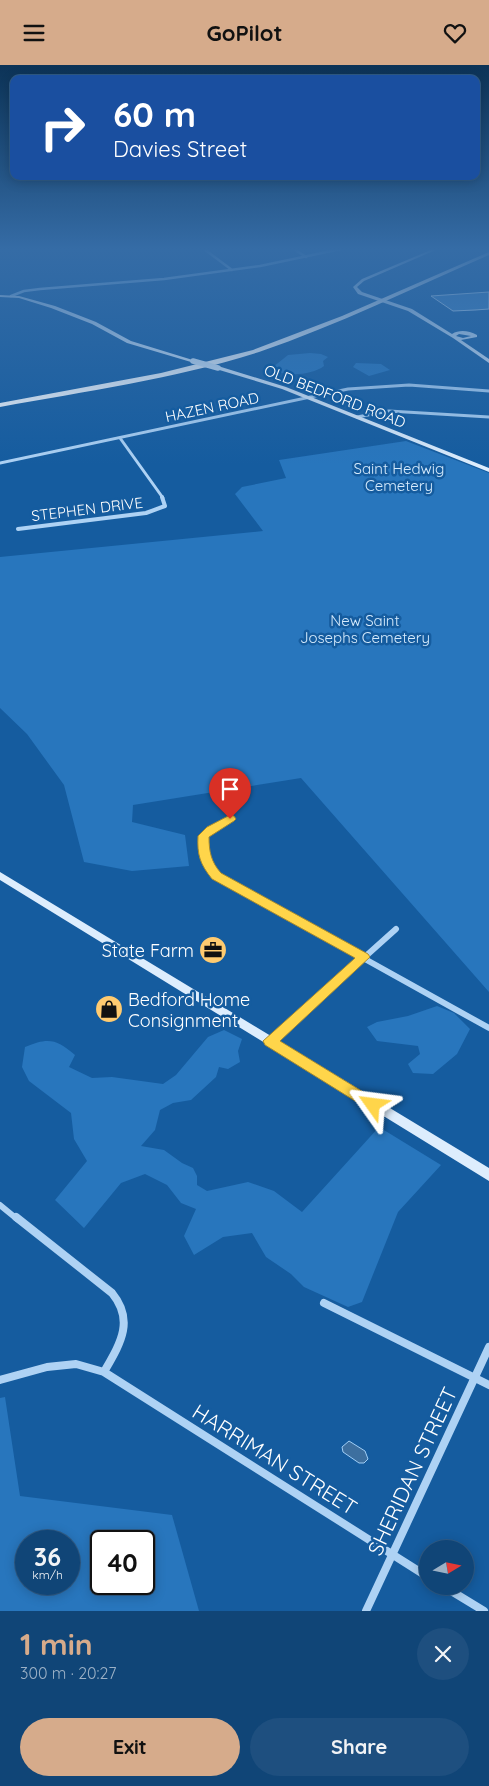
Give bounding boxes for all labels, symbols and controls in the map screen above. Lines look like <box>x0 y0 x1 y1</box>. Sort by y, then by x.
icon: menu <box>20 19 48 47</box>
text: GoPilot <box>207 19 282 47</box>
icon: heart <box>441 19 469 47</box>
text: 60 m <box>113 92 196 136</box>
icon: right <box>30 95 95 160</box>
text: Davies Street <box>113 135 247 163</box>
street label: OLD BEDFORD ROAD <box>262 360 409 432</box>
street label: HAZEN ROAD <box>163 388 261 426</box>
park label: Saint Hedwig Cemetery <box>354 459 444 495</box>
street label: STEPHEN DRIVE <box>30 493 144 525</box>
park label: New Saint Josephs Cemetery <box>300 611 430 647</box>
pin <box>209 768 251 819</box>
icon: arrive <box>216 775 244 803</box>
office icon: State Farm <box>198 935 228 965</box>
place label: State Farm <box>102 939 194 962</box>
place label: Bedford Home Consignment <box>128 988 250 1032</box>
shop icon: Bedford Home Consignment <box>94 994 124 1024</box>
position arrow <box>346 1078 398 1130</box>
street label: SHERIDAN STREET <box>362 1383 462 1559</box>
street label: HARRIMAN STREET <box>188 1398 362 1520</box>
speed limit sign: 40 <box>90 1530 155 1595</box>
north arrow <box>419 1540 474 1595</box>
map controls <box>419 1540 474 1595</box>
text: 36 <box>34 1541 61 1572</box>
text: km/h <box>32 1567 63 1582</box>
text: 1 min <box>20 1625 93 1663</box>
button: close <box>417 1628 469 1680</box>
text: 300 m · 20:27 <box>20 1663 116 1683</box>
button: Exit <box>20 1718 240 1776</box>
button: Share <box>250 1718 469 1776</box>

